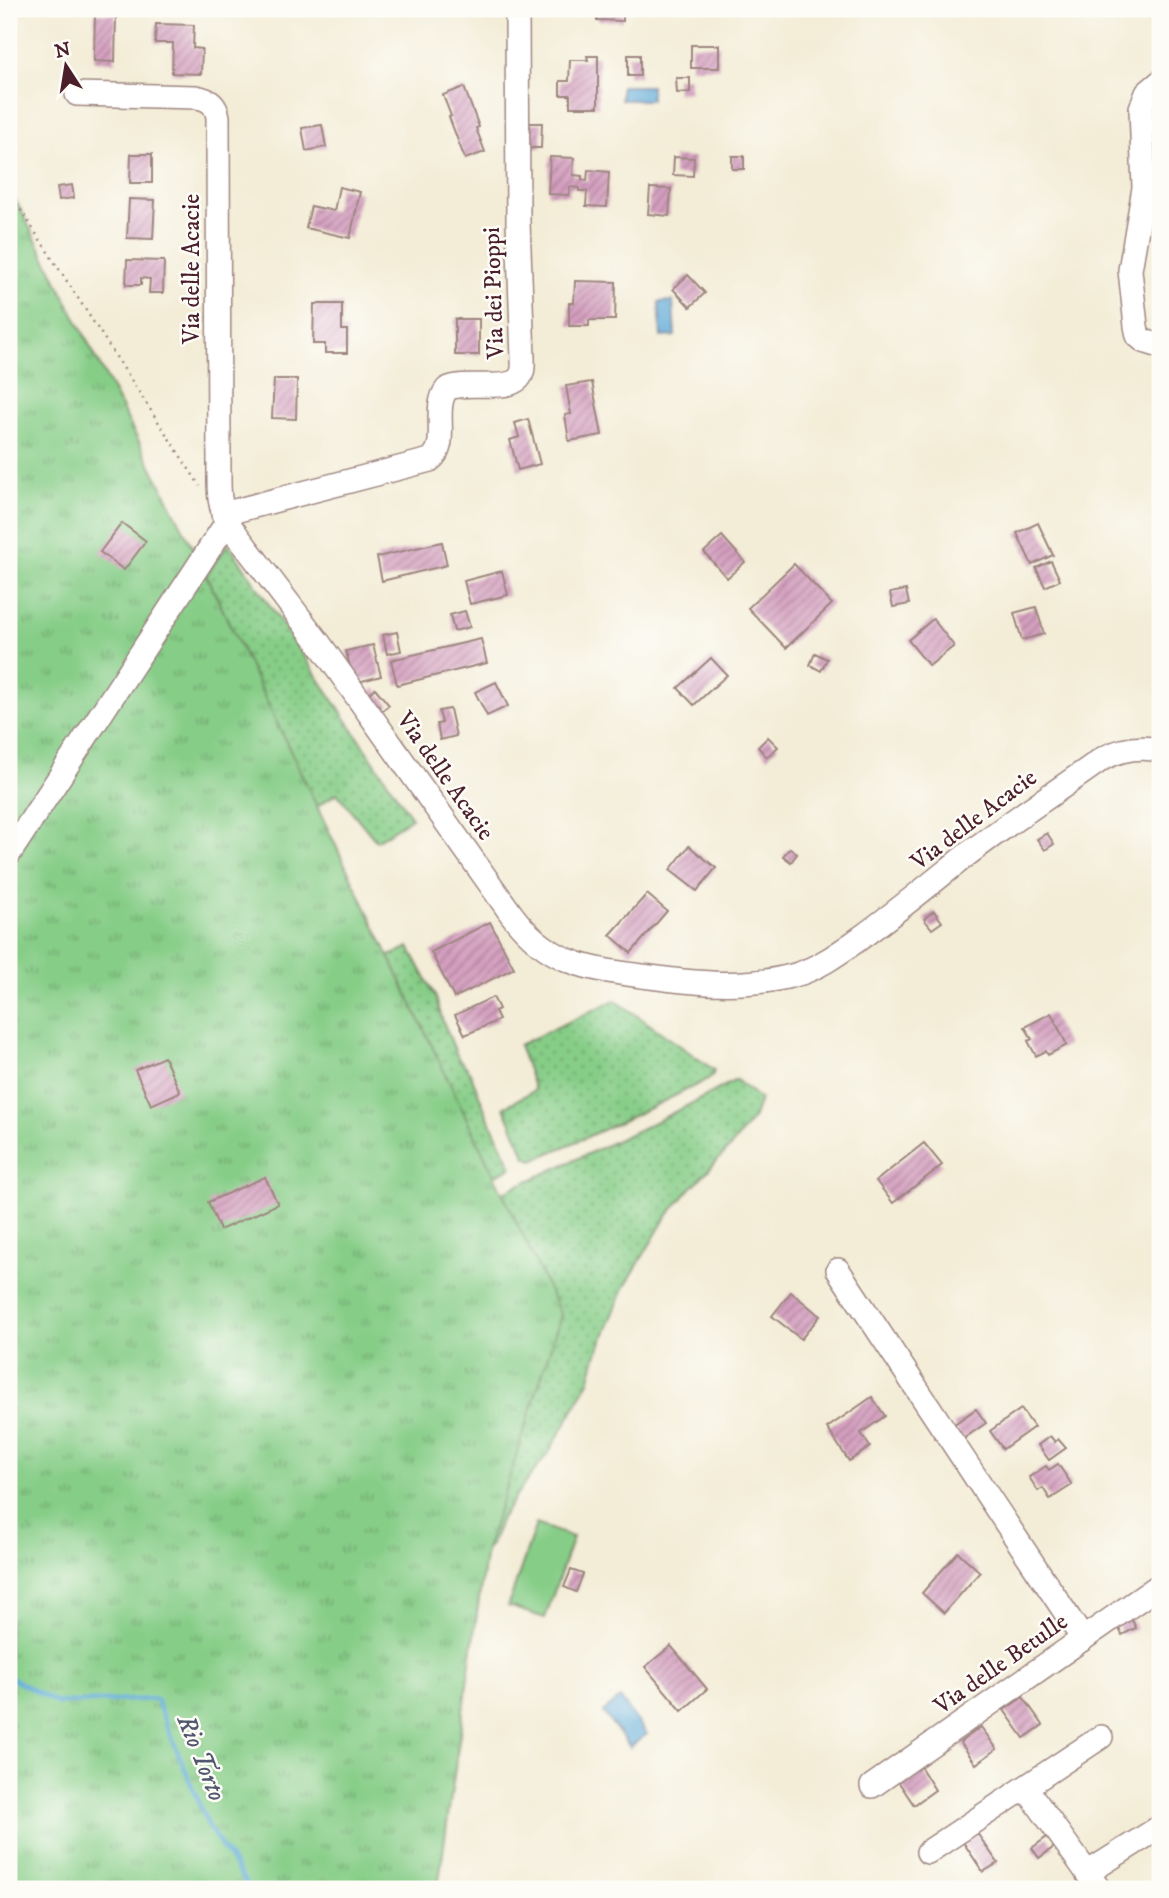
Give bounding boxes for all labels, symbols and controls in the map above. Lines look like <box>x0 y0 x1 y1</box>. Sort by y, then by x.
north arrow <box>32 32 102 102</box>
text: N <box>53 38 73 64</box>
street label: Via delle Acacie <box>177 194 207 345</box>
street label: Via dei Pioppi <box>477 227 511 360</box>
street label: Via delle Acacie <box>389 705 500 846</box>
street label: Via delle Acacie <box>904 763 1043 878</box>
street label: Via delle Betulle <box>927 1607 1074 1722</box>
water label: Rio Torto <box>168 1709 233 1806</box>

